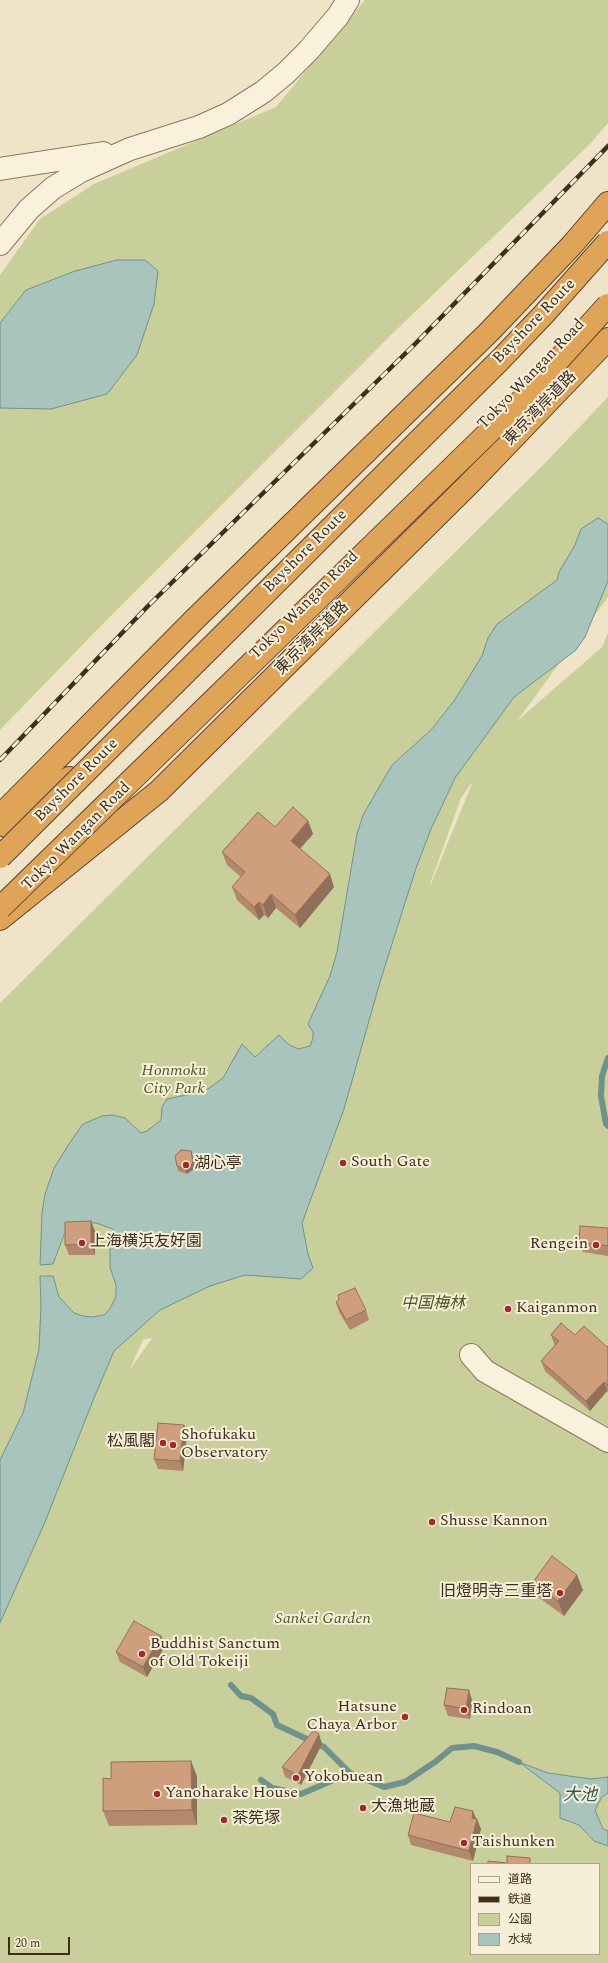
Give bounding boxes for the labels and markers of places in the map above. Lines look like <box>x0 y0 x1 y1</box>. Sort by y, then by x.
place label: South Gate <box>351 1153 430 1173</box>
place label: 湖心亭 <box>194 1155 242 1175</box>
marker: South Gate <box>338 1158 348 1168</box>
marker: 湖心亭 <box>181 1160 191 1170</box>
place label: 上海横浜友好園 <box>90 1233 202 1253</box>
place label: Rengein <box>530 1235 588 1255</box>
marker: 上海横浜友好園 <box>77 1238 87 1248</box>
marker: Rengein <box>591 1240 601 1250</box>
place label: Kaiganmon <box>516 1299 597 1319</box>
marker: Kaiganmon <box>503 1304 513 1314</box>
place label: Shofukaku Observatory <box>181 1426 268 1464</box>
place label: 松風閣 <box>107 1433 155 1453</box>
marker: 松風閣 <box>158 1438 168 1448</box>
marker: Shofukaku Observatory <box>168 1440 178 1450</box>
place label: Shusse Kannon <box>440 1512 548 1532</box>
marker: Shusse Kannon <box>427 1517 437 1527</box>
place label: 旧燈明寺三重塔 <box>440 1583 552 1603</box>
marker: 旧燈明寺三重塔 <box>555 1588 565 1598</box>
place label: Buddhist Sanctum of Old Tokeiji <box>150 1635 280 1673</box>
marker: Buddhist Sanctum of Old Tokeiji <box>137 1649 147 1659</box>
place label: Hatsune Chaya Arbor <box>307 1698 397 1736</box>
place label: Rindoan <box>472 1700 532 1720</box>
marker: Rindoan <box>459 1705 469 1715</box>
marker: Hatsune Chaya Arbor <box>400 1712 410 1722</box>
place label: Yokobuean <box>304 1768 383 1788</box>
marker: Yokobuean <box>291 1773 301 1783</box>
place label: Yanoharake House <box>165 1784 298 1804</box>
marker: Yanoharake House <box>152 1789 162 1799</box>
place label: 大漁地蔵 <box>371 1798 435 1818</box>
marker: 大漁地蔵 <box>358 1803 368 1813</box>
place label: 茶筅塚 <box>232 1810 280 1830</box>
marker: 茶筅塚 <box>219 1815 229 1825</box>
place label: Taishunken <box>472 1833 555 1853</box>
marker: Taishunken <box>459 1838 469 1848</box>

